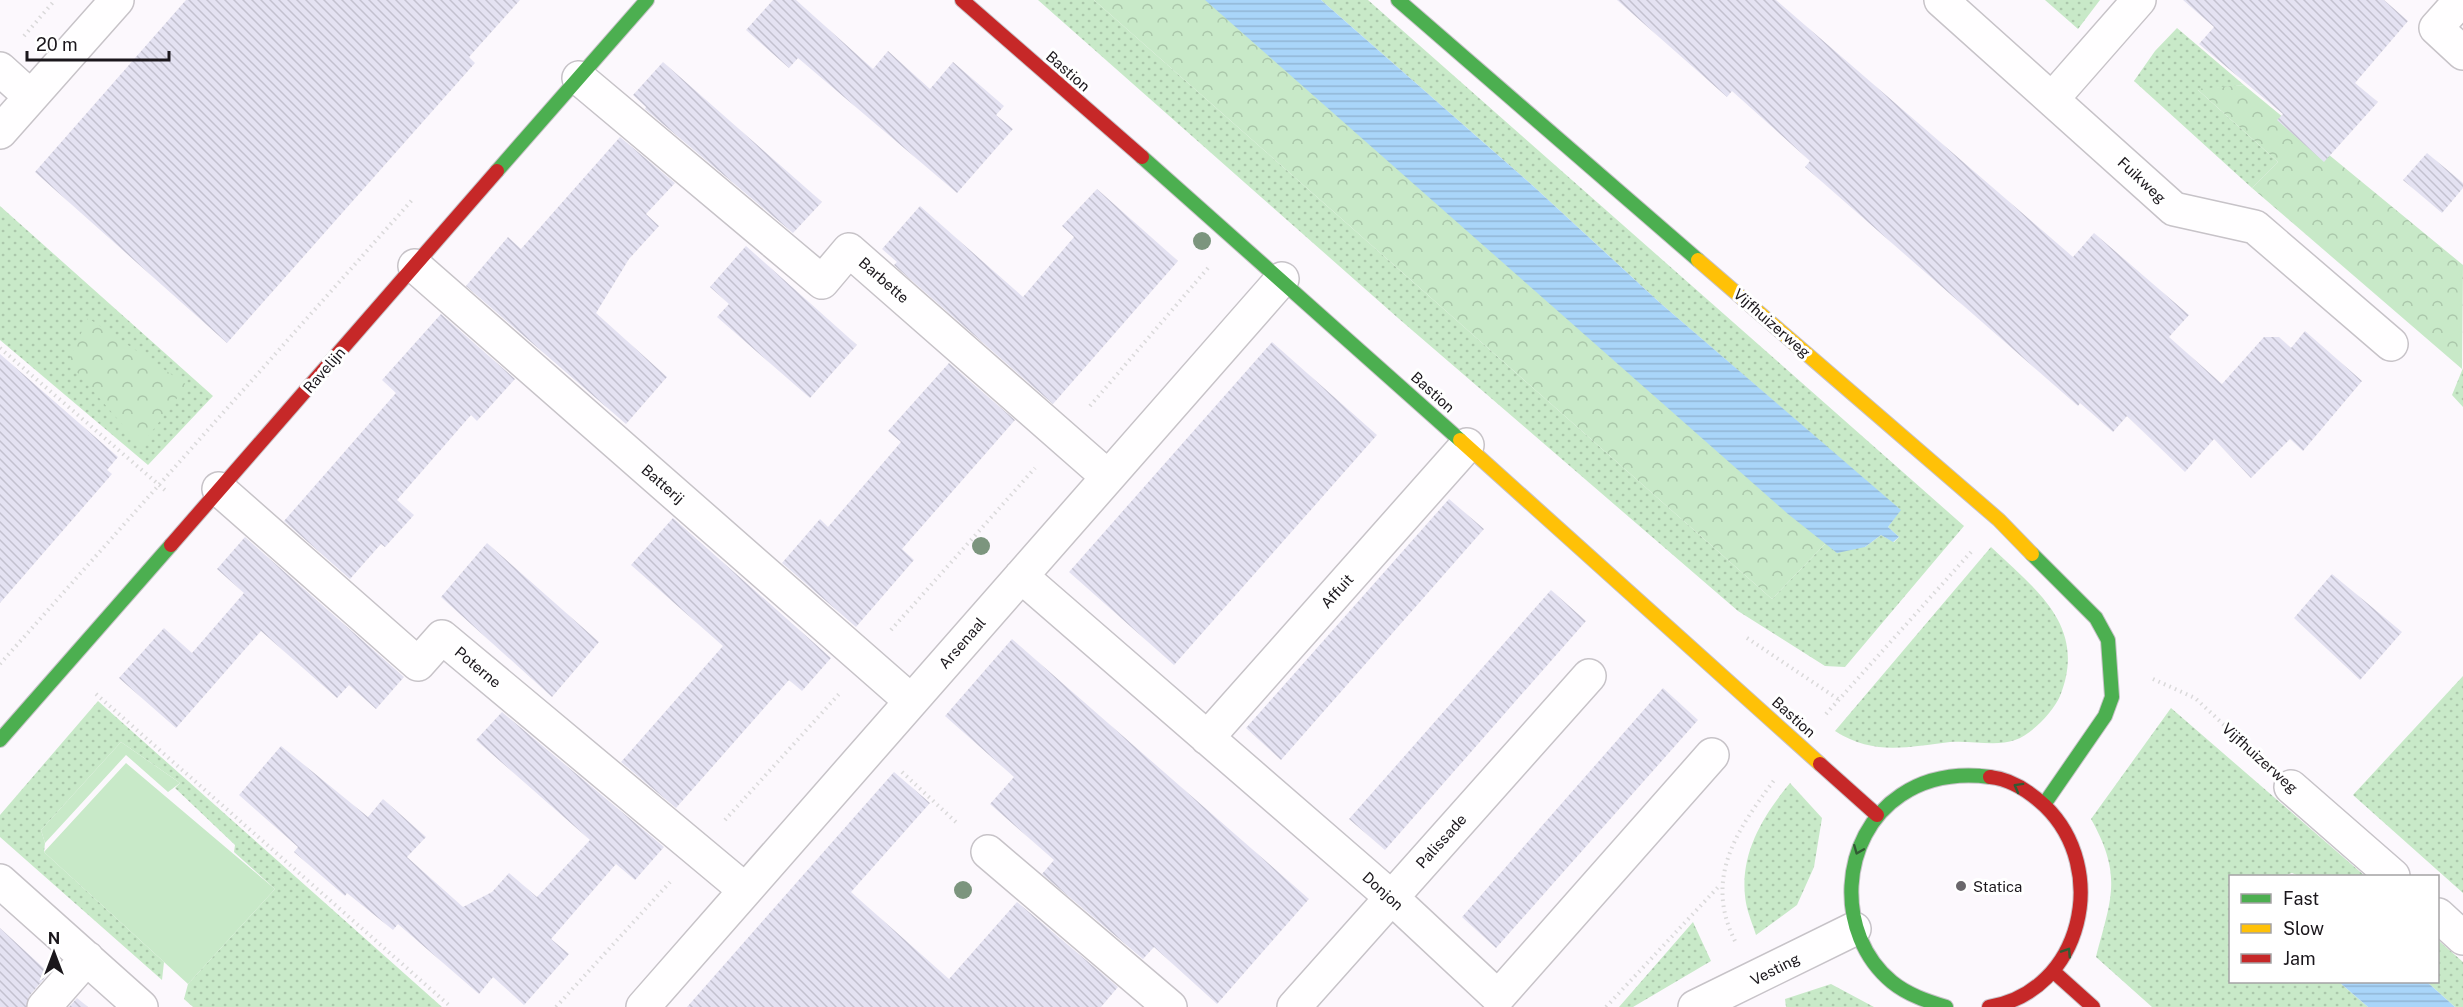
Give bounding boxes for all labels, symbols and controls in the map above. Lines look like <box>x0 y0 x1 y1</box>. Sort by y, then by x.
scale bar <box>27 24 170 62</box>
text: 20 m <box>36 34 78 55</box>
street label: Bastion <box>1043 47 1093 95</box>
street label: Fuikweg <box>2115 154 2169 206</box>
street label: Barbette <box>856 254 912 306</box>
street label: Vijfhuizerweg <box>1730 285 1814 361</box>
street label: Ravelijn <box>300 344 348 396</box>
street label: Bastion <box>1408 368 1458 416</box>
street label: Batterij <box>638 461 688 507</box>
street label: Affuit <box>1317 570 1357 611</box>
street label: Arsenaal <box>935 614 989 672</box>
street label: Poterne <box>452 643 504 691</box>
street label: Bastion <box>1769 693 1819 741</box>
street label: Vijfhuizerweg <box>2219 720 2301 796</box>
one-way arrow <box>2014 783 2024 794</box>
street label: Palissade <box>1412 810 1470 872</box>
one-way arrow <box>1852 844 1865 854</box>
street label: Donjon <box>1359 868 1407 914</box>
legend <box>2229 875 2439 983</box>
place label: Statica <box>1973 878 2022 895</box>
marker: Statica <box>1954 879 1968 893</box>
text: Fast <box>2283 888 2319 909</box>
text: Slow <box>2283 918 2324 939</box>
north arrow <box>24 923 84 983</box>
text: N <box>48 929 60 948</box>
one-way arrow <box>2060 948 2071 959</box>
text: Jam <box>2283 948 2316 969</box>
street label: Vesting <box>1748 949 1802 989</box>

